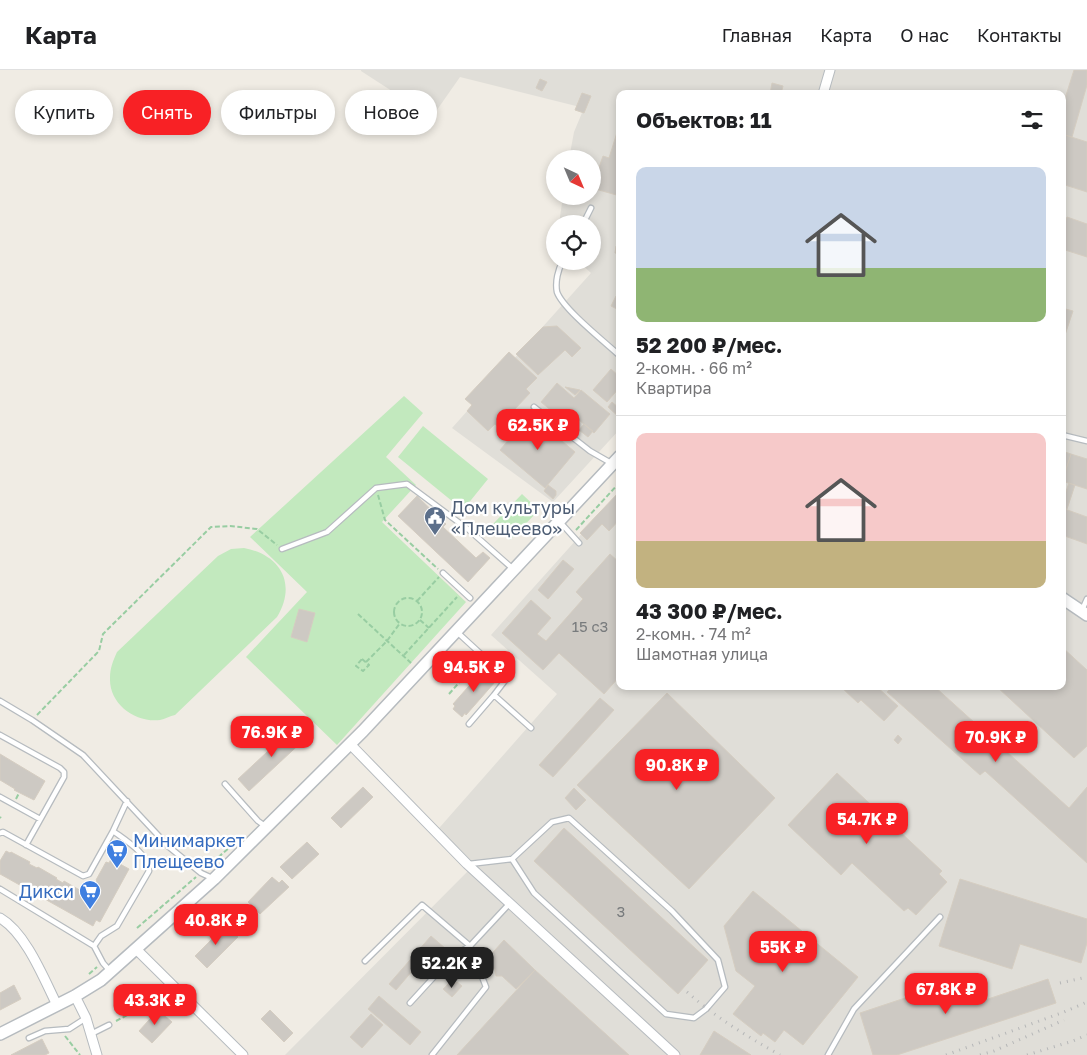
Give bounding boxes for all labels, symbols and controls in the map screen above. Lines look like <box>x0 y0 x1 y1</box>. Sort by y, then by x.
text: Карта <box>25 20 97 49</box>
text: Главная <box>722 24 792 46</box>
text: Карта <box>820 24 872 46</box>
text: О нас <box>900 24 949 46</box>
text: Контакты <box>977 24 1062 46</box>
chip: Купить <box>15 90 113 135</box>
chip: Снять <box>123 90 211 135</box>
chip: Фильтры <box>221 90 335 135</box>
chip: Новое <box>345 90 437 135</box>
icon: filters <box>1018 106 1046 134</box>
text: Объектов: 11 <box>636 107 772 133</box>
north arrow <box>546 150 601 205</box>
map controls <box>546 150 601 270</box>
icon: home <box>796 200 886 290</box>
button: locate <box>546 215 601 270</box>
text: 52 200 ₽/мес. <box>636 332 782 358</box>
text: 2-комн. · 66 m² <box>636 358 752 378</box>
text: Квартира <box>636 378 711 398</box>
pin: 62.5K ₽ <box>492 408 584 451</box>
text: 62.5K ₽ <box>507 415 569 435</box>
icon: home <box>796 465 886 555</box>
place label: Дом культуры «Плещеево» <box>451 496 575 539</box>
public building icon: Дом культуры «Плещеево» <box>423 505 447 536</box>
text: 43 300 ₽/мес. <box>636 598 783 624</box>
house number: 15 с3 <box>572 617 608 635</box>
text: 2-комн. · 74 m² <box>636 624 751 644</box>
text: Шамотная улица <box>636 644 768 664</box>
pin: 94.5K ₽ <box>428 650 520 693</box>
text: 94.5K ₽ <box>443 657 505 677</box>
pin: 76.9K ₽ <box>226 716 318 758</box>
pin: 70.9K ₽ <box>950 720 1042 763</box>
text: 76.9K ₽ <box>242 722 302 742</box>
text: 70.9K ₽ <box>966 727 1026 747</box>
pin: 90.8K ₽ <box>631 748 723 791</box>
text: 90.8K ₽ <box>646 755 708 775</box>
pin: 54.7K ₽ <box>821 802 913 845</box>
text: 54.7K ₽ <box>837 809 897 829</box>
place label: Минимаркет Плещеево <box>133 829 245 872</box>
supermarket icon: Минимаркет Плещеево <box>105 838 129 869</box>
supermarket icon: Дикси <box>78 879 102 910</box>
place label: Дикси <box>19 880 74 902</box>
house number: 3 <box>617 902 625 920</box>
pin: 40.8K ₽ <box>170 904 262 946</box>
text: 40.8K ₽ <box>185 910 247 930</box>
pin: 55K ₽ <box>748 930 818 973</box>
text: 55K ₽ <box>760 937 806 957</box>
pin: 52.2K ₽ <box>406 946 498 989</box>
text: 52.2K ₽ <box>422 953 482 973</box>
pin: 67.8K ₽ <box>900 972 992 1015</box>
text: 67.8K ₽ <box>916 979 976 999</box>
pin: 43.3K ₽ <box>109 984 201 1026</box>
text: 43.3K ₽ <box>124 990 186 1010</box>

